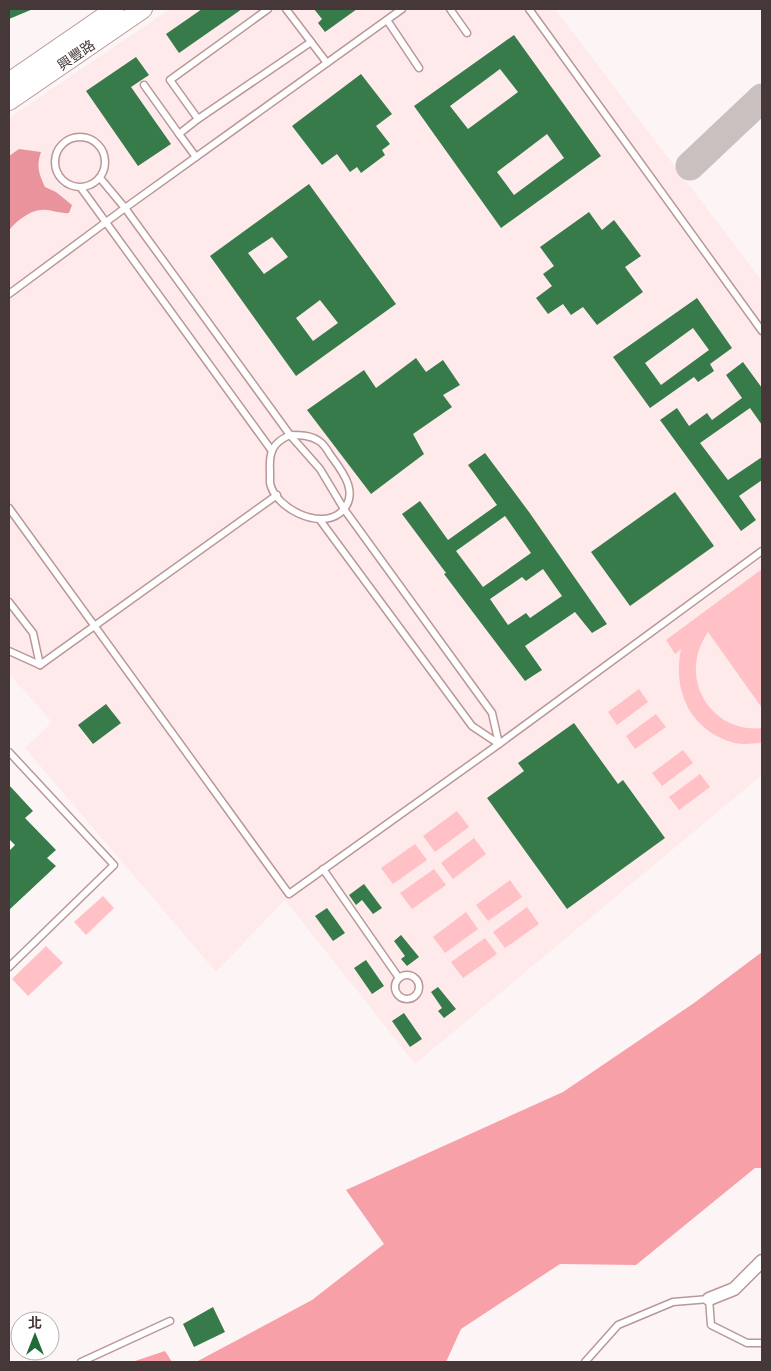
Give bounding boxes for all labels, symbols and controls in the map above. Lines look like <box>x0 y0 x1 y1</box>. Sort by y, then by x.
street label: 興豐路 <box>54 37 98 73</box>
north arrow <box>10 1311 60 1361</box>
text: 北 <box>28 1315 42 1331</box>

